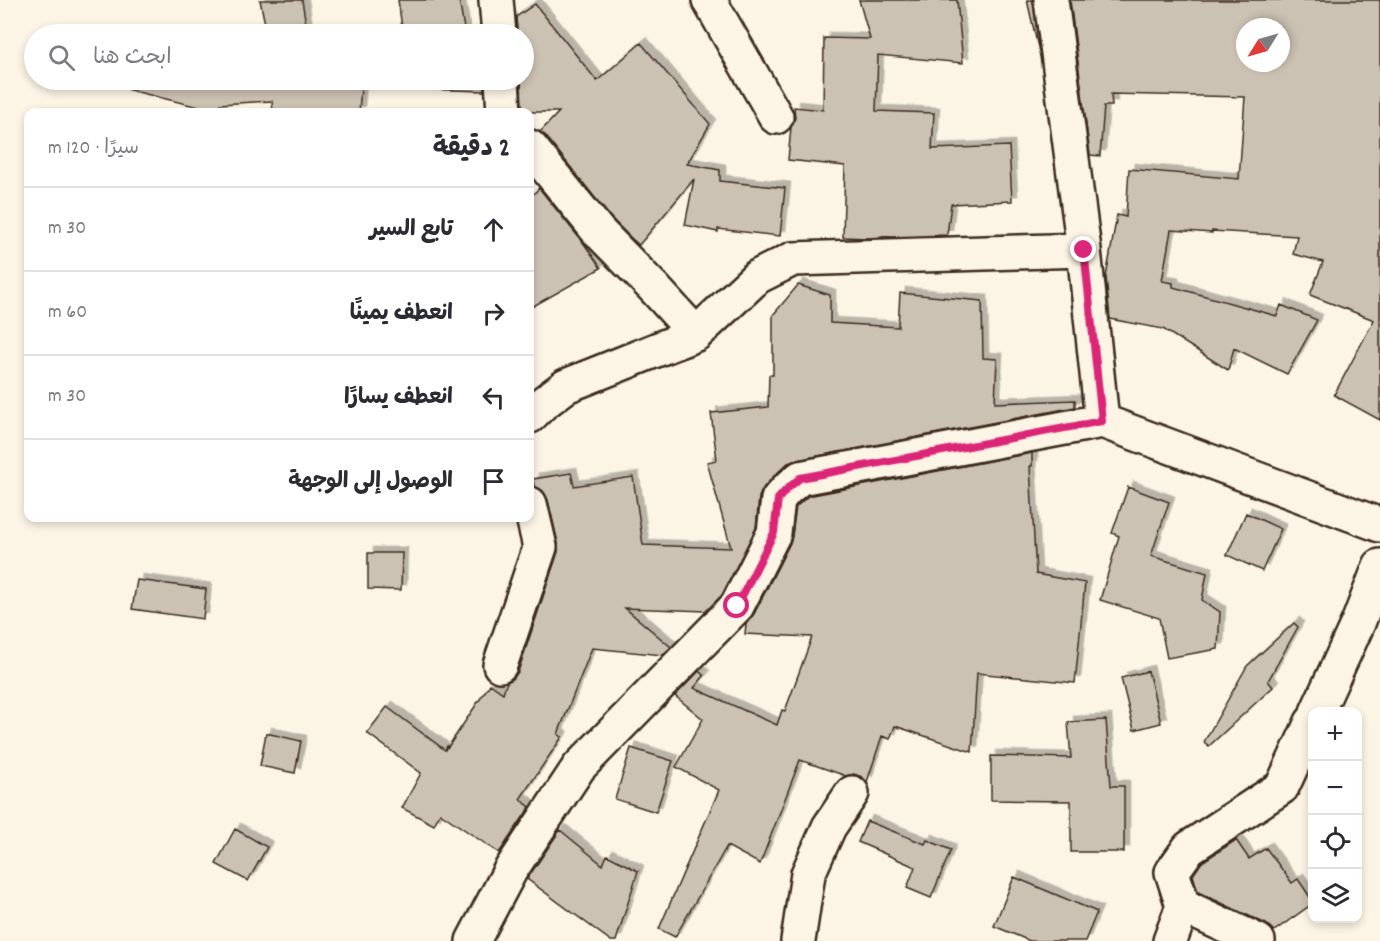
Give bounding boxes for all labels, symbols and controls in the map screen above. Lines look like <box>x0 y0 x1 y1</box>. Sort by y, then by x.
north arrow <box>1236 18 1290 72</box>
search box <box>24 24 534 90</box>
icon: search <box>45 41 78 74</box>
text: ابحث هنا <box>93 43 172 74</box>
text: 2 دقيقة <box>433 131 510 168</box>
text: سيرًا · 120 m <box>48 135 139 163</box>
icon: ahead <box>477 213 510 246</box>
text: 30 m <box>48 215 86 243</box>
text: تابع السير <box>370 215 453 246</box>
route end <box>1070 236 1096 262</box>
icon: right <box>477 297 510 330</box>
text: 60 m <box>48 299 87 327</box>
text: انعطف يمينًا <box>350 299 453 330</box>
icon: left <box>477 381 510 414</box>
text: 30 m <box>48 383 86 411</box>
text: انعطف يسارًا <box>344 383 453 414</box>
icon: arrive <box>477 465 510 498</box>
text: الوصول إلى الوجهة <box>288 467 453 498</box>
route start <box>723 592 749 618</box>
map controls <box>1308 707 1362 923</box>
button: + <box>1308 707 1362 761</box>
button: − <box>1308 761 1362 815</box>
button: locate <box>1308 815 1362 869</box>
button: layers <box>1308 869 1362 923</box>

